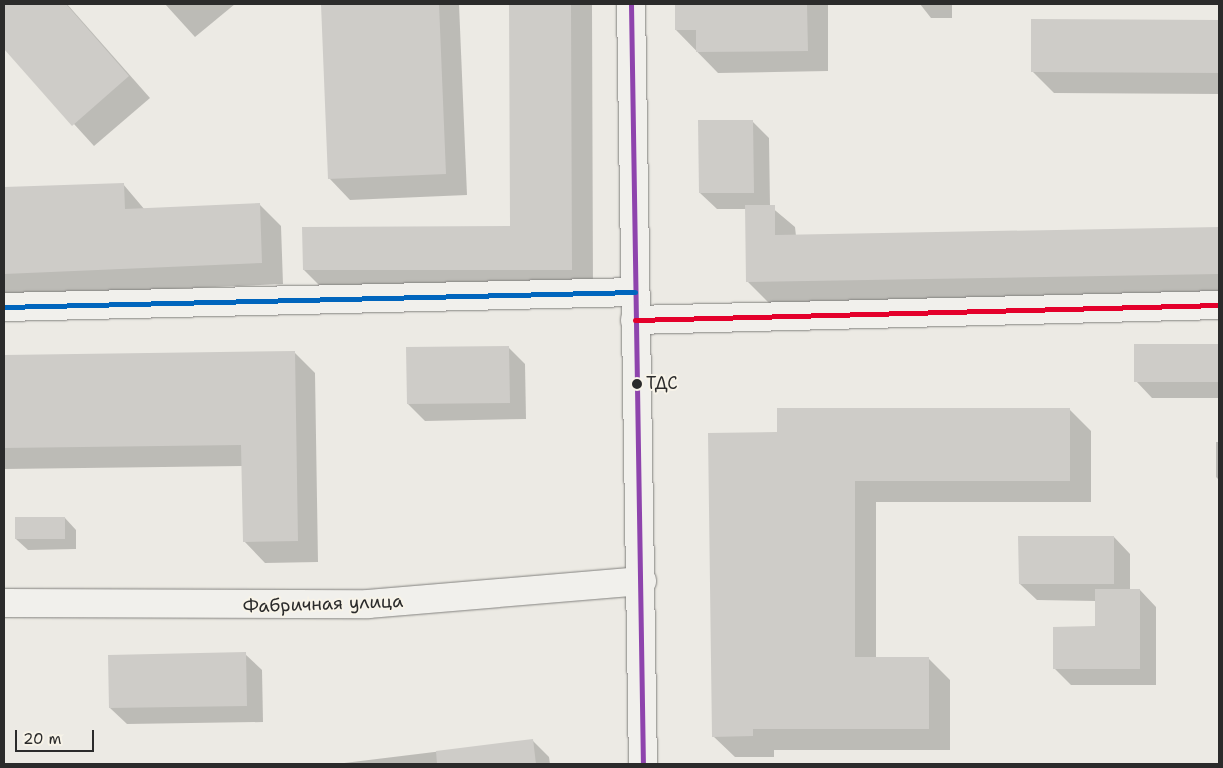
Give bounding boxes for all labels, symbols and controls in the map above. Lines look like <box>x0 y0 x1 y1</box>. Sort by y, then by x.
place label: ТДС <box>646 374 678 394</box>
marker: ТДС <box>632 379 642 389</box>
street label: Фабричная улица <box>242 590 404 618</box>
scale bar <box>18 720 96 752</box>
text: 20 m <box>23 729 62 749</box>

